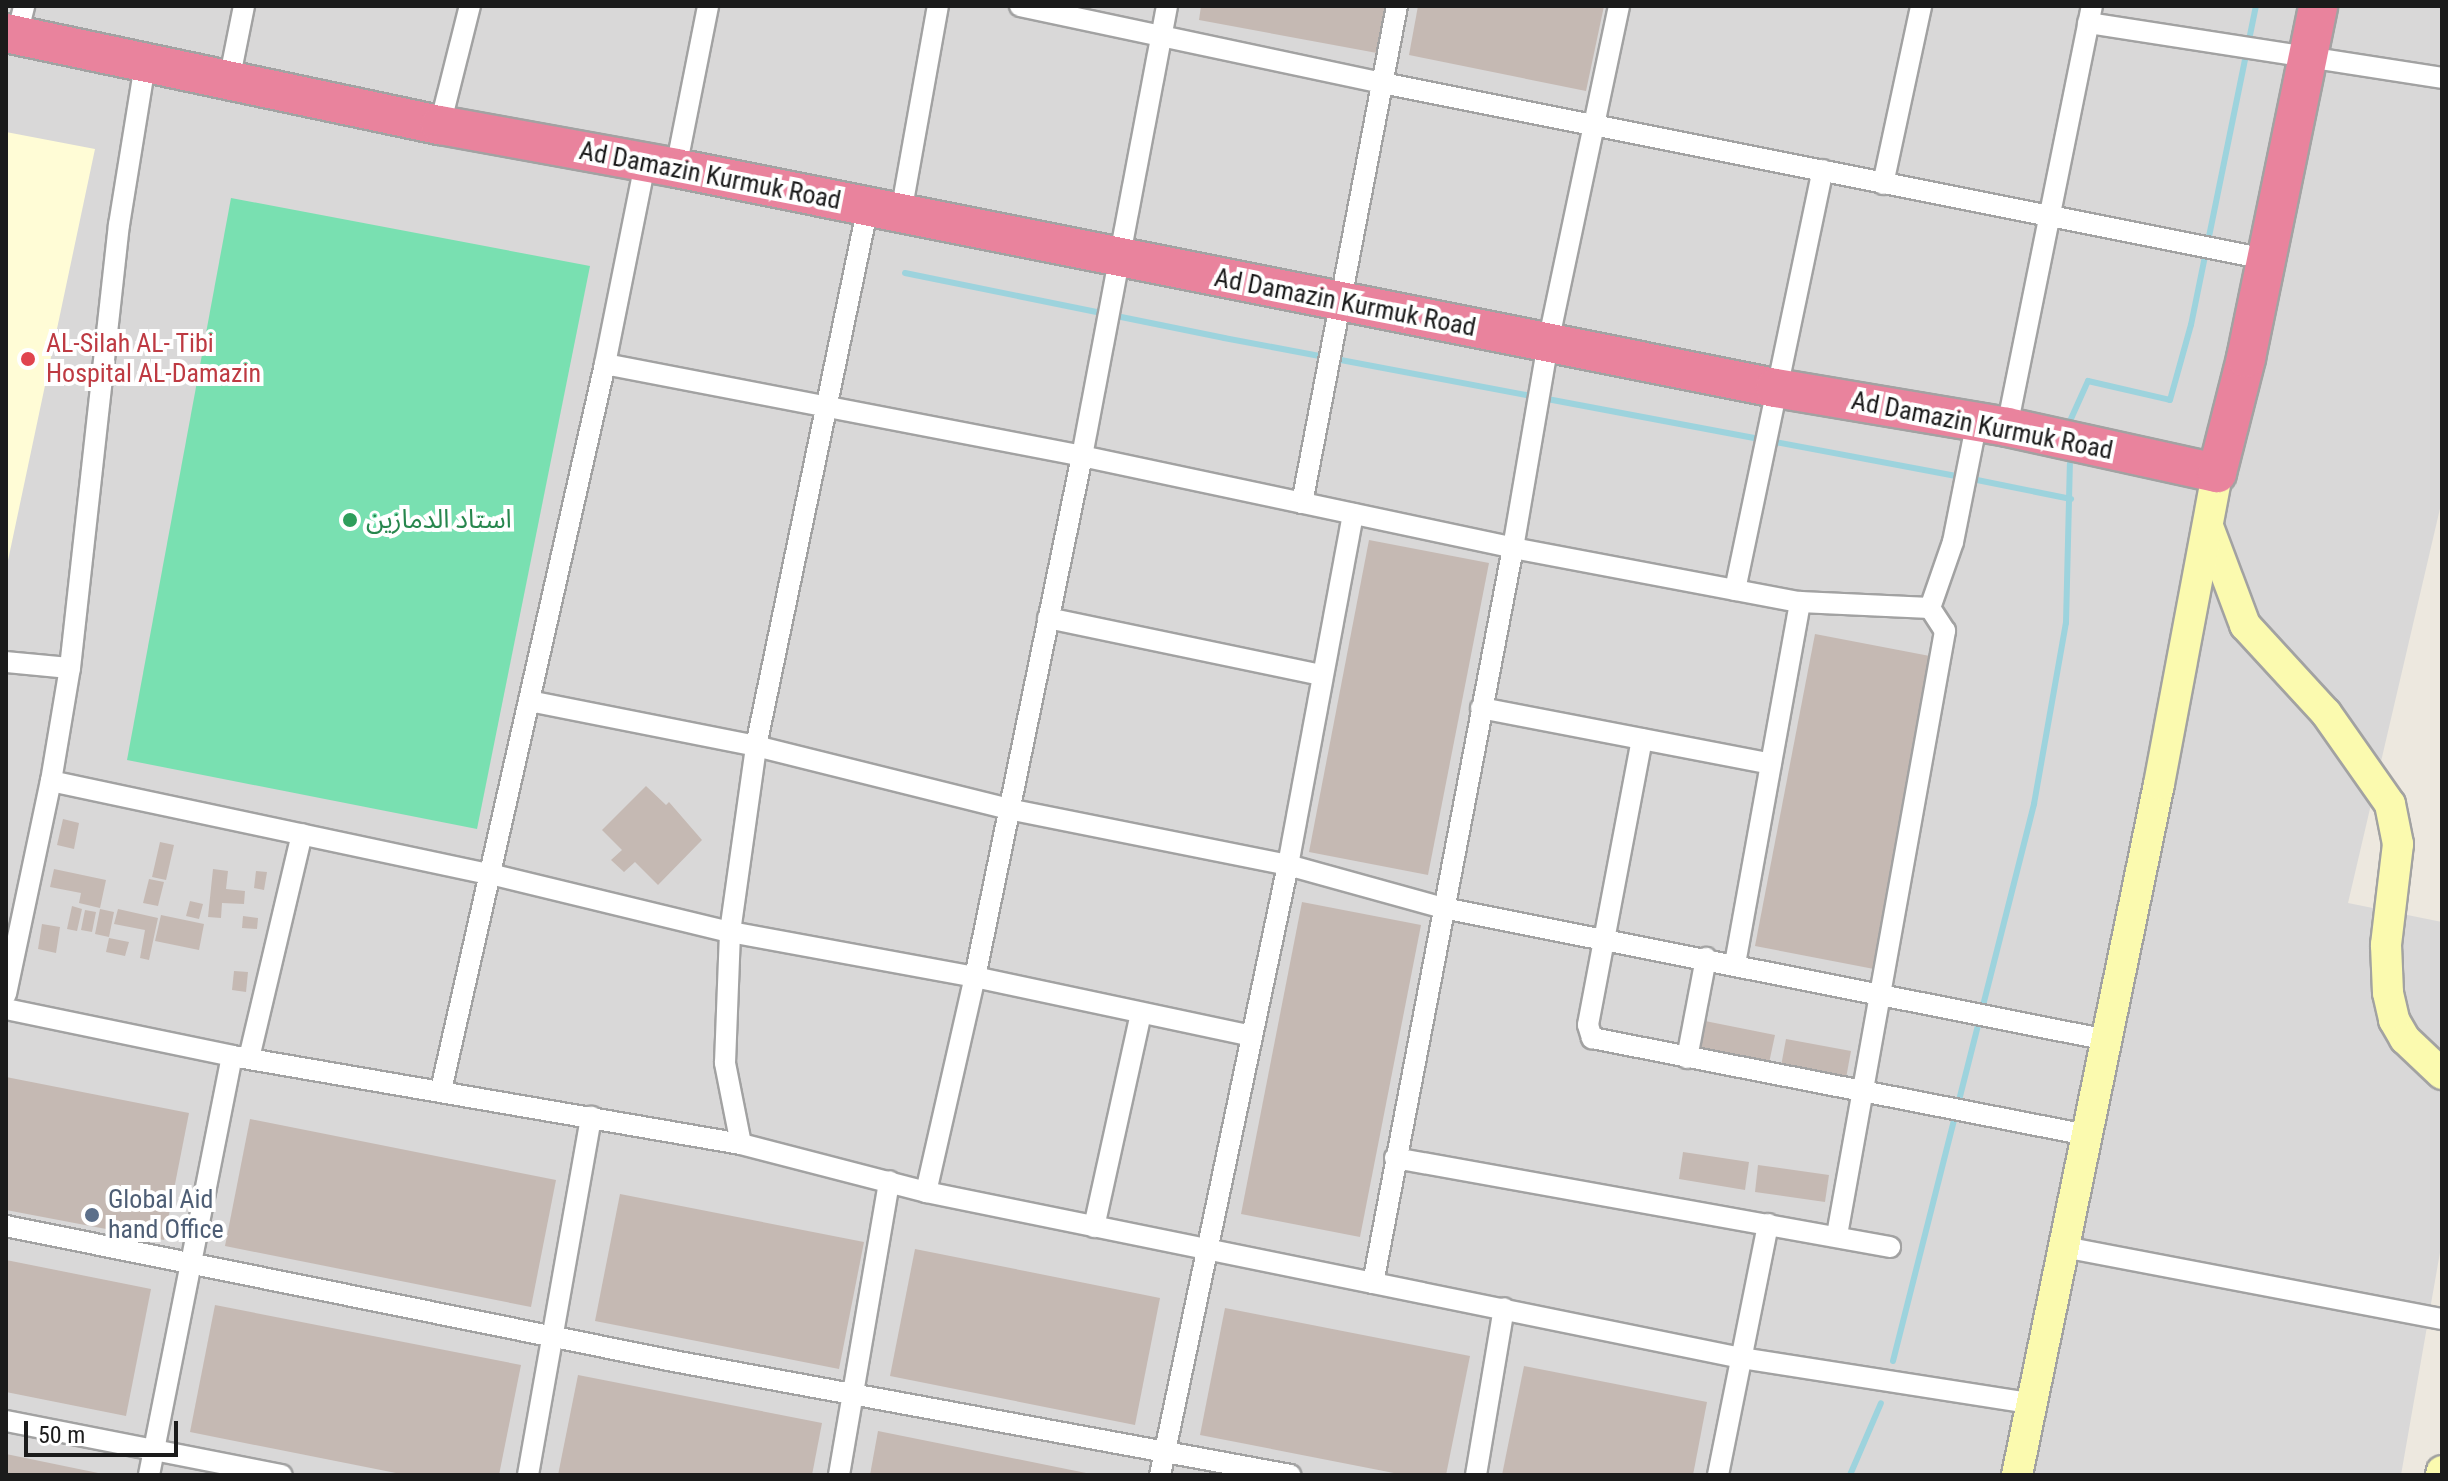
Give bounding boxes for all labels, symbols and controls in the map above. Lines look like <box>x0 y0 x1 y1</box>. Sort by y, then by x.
street label: Ad Damazin Kurmuk Road <box>577 135 843 217</box>
street label: Ad Damazin Kurmuk Road <box>1212 262 1478 344</box>
place label: AL-Silah AL- Tibi Hospital AL-Damazin <box>46 328 261 390</box>
marker: AL-Silah AL- Tibi Hospital AL-Damazin <box>17 348 39 370</box>
street label: Ad Damazin Kurmuk Road <box>1849 385 2115 467</box>
place label: استاد الدمازين <box>366 504 512 536</box>
marker: استاد الدمازين <box>341 511 359 529</box>
place label: Global Aid hand Office <box>108 1184 224 1246</box>
marker: Global Aid hand Office <box>83 1206 101 1224</box>
scale bar <box>28 1405 182 1455</box>
text: 50 m <box>38 1421 85 1449</box>

